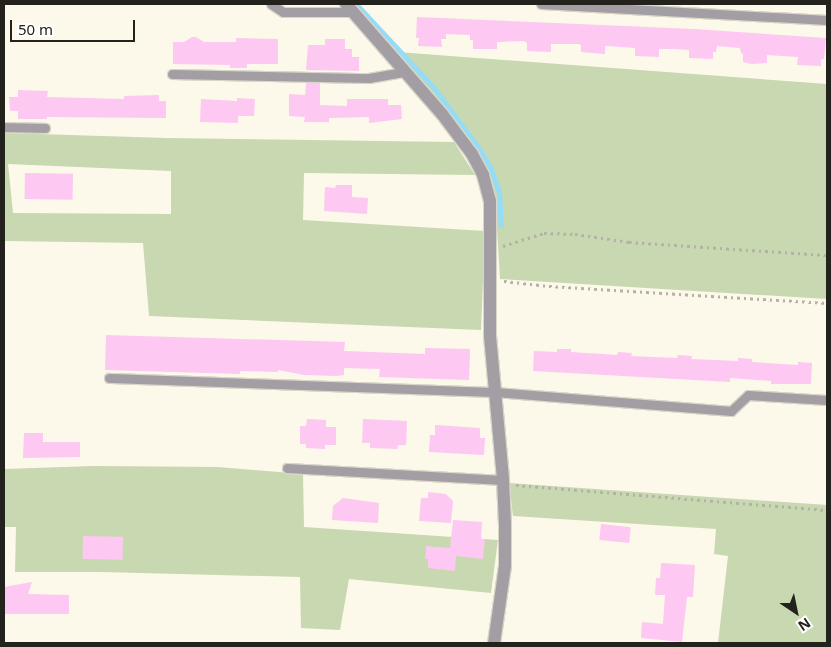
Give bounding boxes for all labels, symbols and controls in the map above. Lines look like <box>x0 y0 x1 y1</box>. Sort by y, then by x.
scale bar <box>12 10 138 42</box>
text: 50 m <box>18 19 53 39</box>
north arrow <box>771 587 821 637</box>
text: N <box>795 614 815 636</box>

